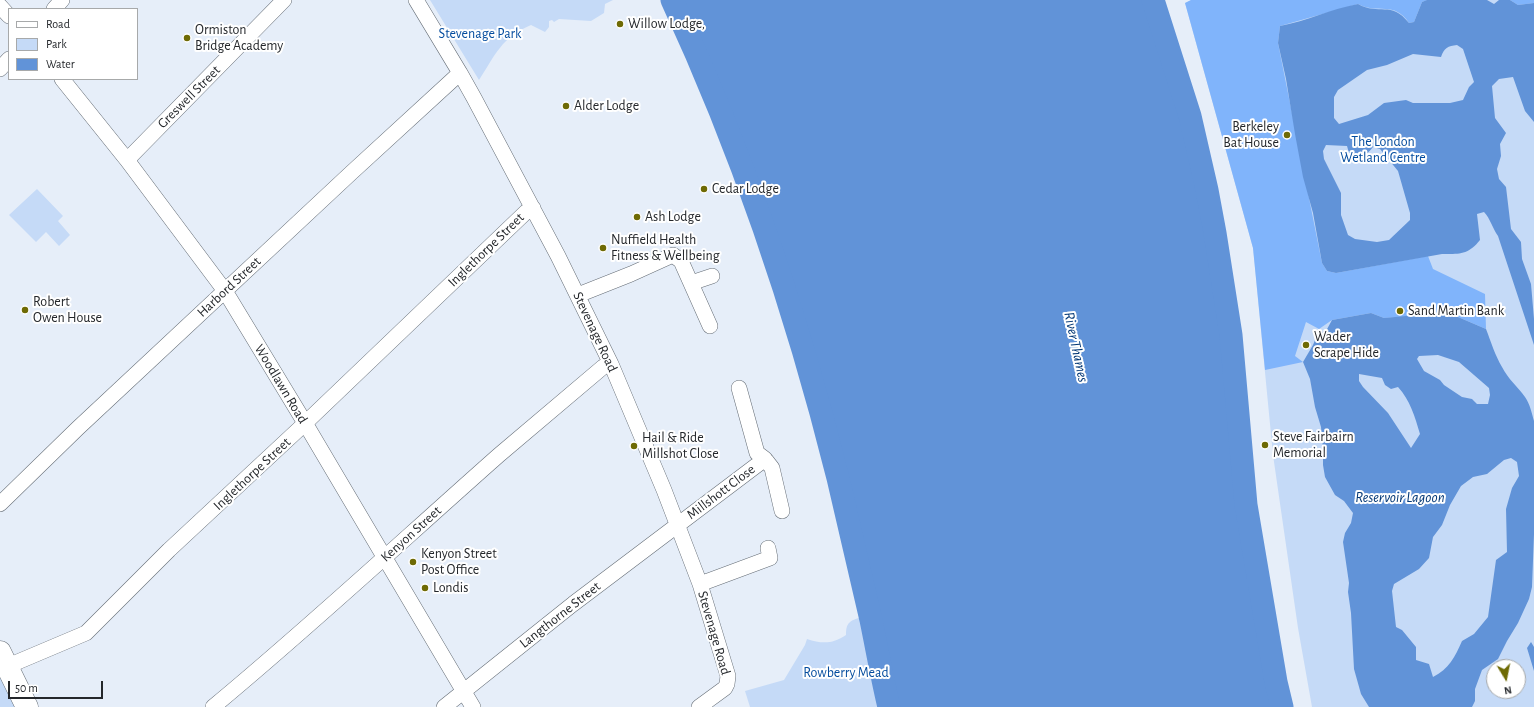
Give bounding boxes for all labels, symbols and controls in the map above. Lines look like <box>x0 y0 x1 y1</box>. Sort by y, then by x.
legend <box>8 8 138 80</box>
place label: Willow Lodge, <box>628 16 705 32</box>
text: Road <box>46 18 70 30</box>
marker: Willow Lodge, <box>615 19 625 29</box>
place label: Ormiston Bridge Academy <box>195 22 283 54</box>
park label: Stevenage Park <box>439 26 521 42</box>
marker: Ormiston Bridge Academy <box>182 33 192 43</box>
text: Park <box>46 38 67 50</box>
text: Water <box>46 58 75 70</box>
street label: Greswell Street <box>154 62 224 132</box>
place label: Alder Lodge <box>574 98 639 114</box>
marker: Alder Lodge <box>561 101 571 111</box>
place label: Berkeley Bat House <box>1223 119 1279 152</box>
marker: Berkeley Bat House <box>1282 130 1292 140</box>
park label: The London Wetland Centre <box>1340 134 1426 166</box>
place label: Cedar Lodge <box>712 181 779 197</box>
marker: Cedar Lodge <box>699 184 709 194</box>
street label: Inglethorpe Street <box>444 209 528 291</box>
place label: Ash Lodge <box>645 209 701 225</box>
marker: Ash Lodge <box>632 212 642 222</box>
place label: Nuffield Health Fitness & Wellbeing <box>611 232 720 264</box>
marker: Nuffield Health Fitness & Wellbeing <box>598 243 608 253</box>
street label: Harbord Street <box>194 253 264 321</box>
street label: Stevenage Road <box>569 289 621 375</box>
place label: Robert Owen House <box>33 294 102 326</box>
place label: Sand Martin Bank <box>1408 303 1504 319</box>
marker: Robert Owen House <box>20 305 30 315</box>
marker: Sand Martin Bank <box>1395 306 1405 316</box>
water label: River Thames <box>1060 310 1092 384</box>
place label: Wader Scrape Hide <box>1314 329 1379 362</box>
marker: Wader Scrape Hide <box>1301 340 1311 350</box>
street label: Woodlawn Road <box>251 341 311 427</box>
place label: Steve Fairbairn Memorial <box>1273 429 1354 462</box>
place label: Hail & Ride Millshot Close <box>642 430 719 462</box>
street label: Inglethorpe Street <box>210 434 294 514</box>
marker: Steve Fairbairn Memorial <box>1260 440 1270 450</box>
marker: Hail & Ride Millshot Close <box>629 441 639 451</box>
street label: Millshott Close <box>684 461 758 523</box>
water label: Reservoir Lagoon <box>1355 488 1445 506</box>
street label: Kenyon Street <box>377 502 445 566</box>
place label: Kenyon Street Post Office <box>421 546 497 578</box>
marker: Kenyon Street Post Office <box>408 557 418 567</box>
street label: Langthorne Street <box>516 578 604 652</box>
place label: Londis <box>433 580 468 596</box>
marker: Londis <box>420 583 430 593</box>
street label: Stevenage Road <box>694 589 734 677</box>
north arrow <box>1486 659 1526 699</box>
park label: Rowberry Mead <box>803 665 889 681</box>
scale bar <box>10 673 105 699</box>
text: 50 m <box>15 682 38 694</box>
text: N <box>1503 684 1513 696</box>

